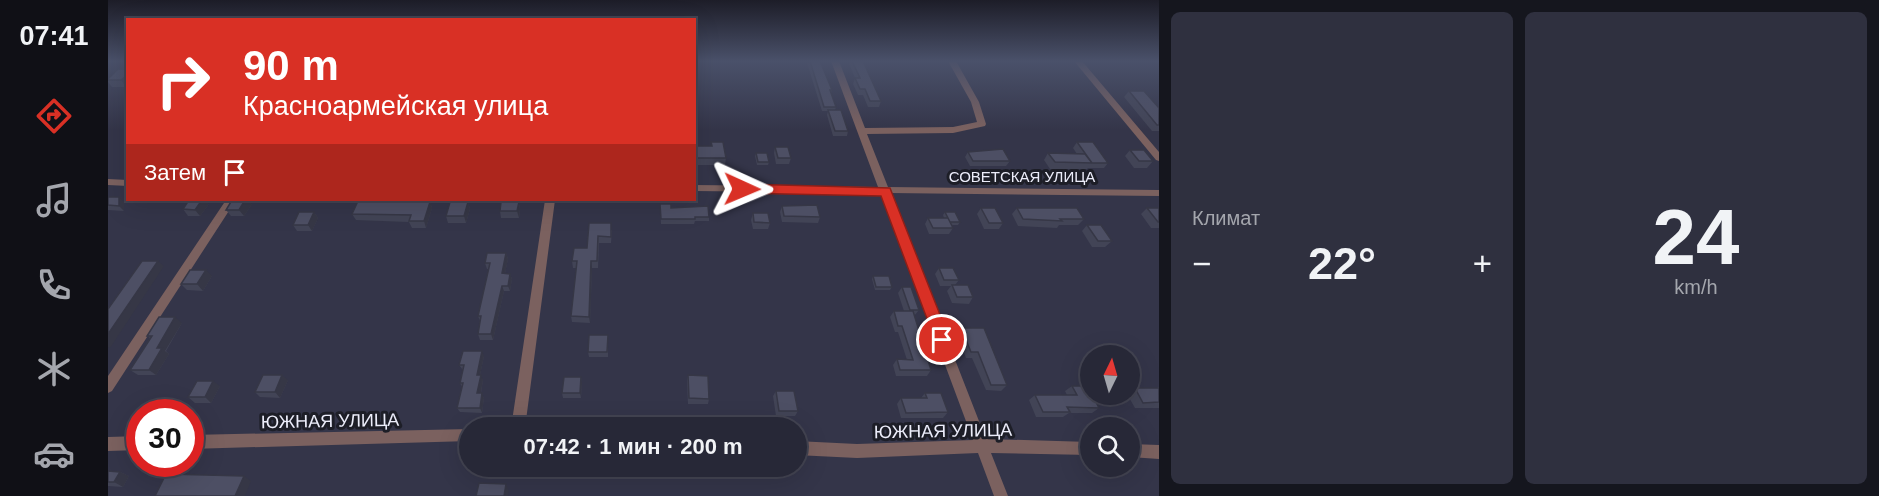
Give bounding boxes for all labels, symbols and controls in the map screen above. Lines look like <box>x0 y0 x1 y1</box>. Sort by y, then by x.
text: 07:41 <box>19 21 89 51</box>
icon: right <box>144 42 222 120</box>
text: 90 m <box>243 42 339 89</box>
text: Красноармейская улица <box>243 91 548 121</box>
icon: directions <box>33 95 75 137</box>
icon: arrive <box>218 156 251 189</box>
position arrow <box>710 157 774 221</box>
text: Затем <box>144 160 206 185</box>
street label: СОВЕТСКАЯ УЛИЦА <box>949 168 1095 185</box>
icon: music <box>33 179 75 221</box>
text: 24 <box>1653 193 1739 281</box>
text: Климат <box>1192 207 1260 229</box>
text: 22° <box>1308 238 1376 289</box>
text: − <box>1192 245 1211 282</box>
text: + <box>1473 245 1492 282</box>
icon: phone <box>33 264 75 306</box>
text: km/h <box>1674 276 1718 298</box>
pin <box>916 314 967 365</box>
icon: arrive <box>925 323 958 356</box>
north arrow <box>1080 345 1140 405</box>
map controls <box>1080 345 1140 477</box>
icon: climate <box>33 348 75 390</box>
speed limit sign: 30 <box>126 399 204 477</box>
street label: ЮЖНАЯ УЛИЦА <box>261 410 399 432</box>
button: search <box>1080 417 1140 477</box>
street label: ЮЖНАЯ УЛИЦА <box>874 420 1012 442</box>
icon: car <box>33 433 75 475</box>
text: 07:42 · 1 мин · 200 m <box>523 434 743 459</box>

